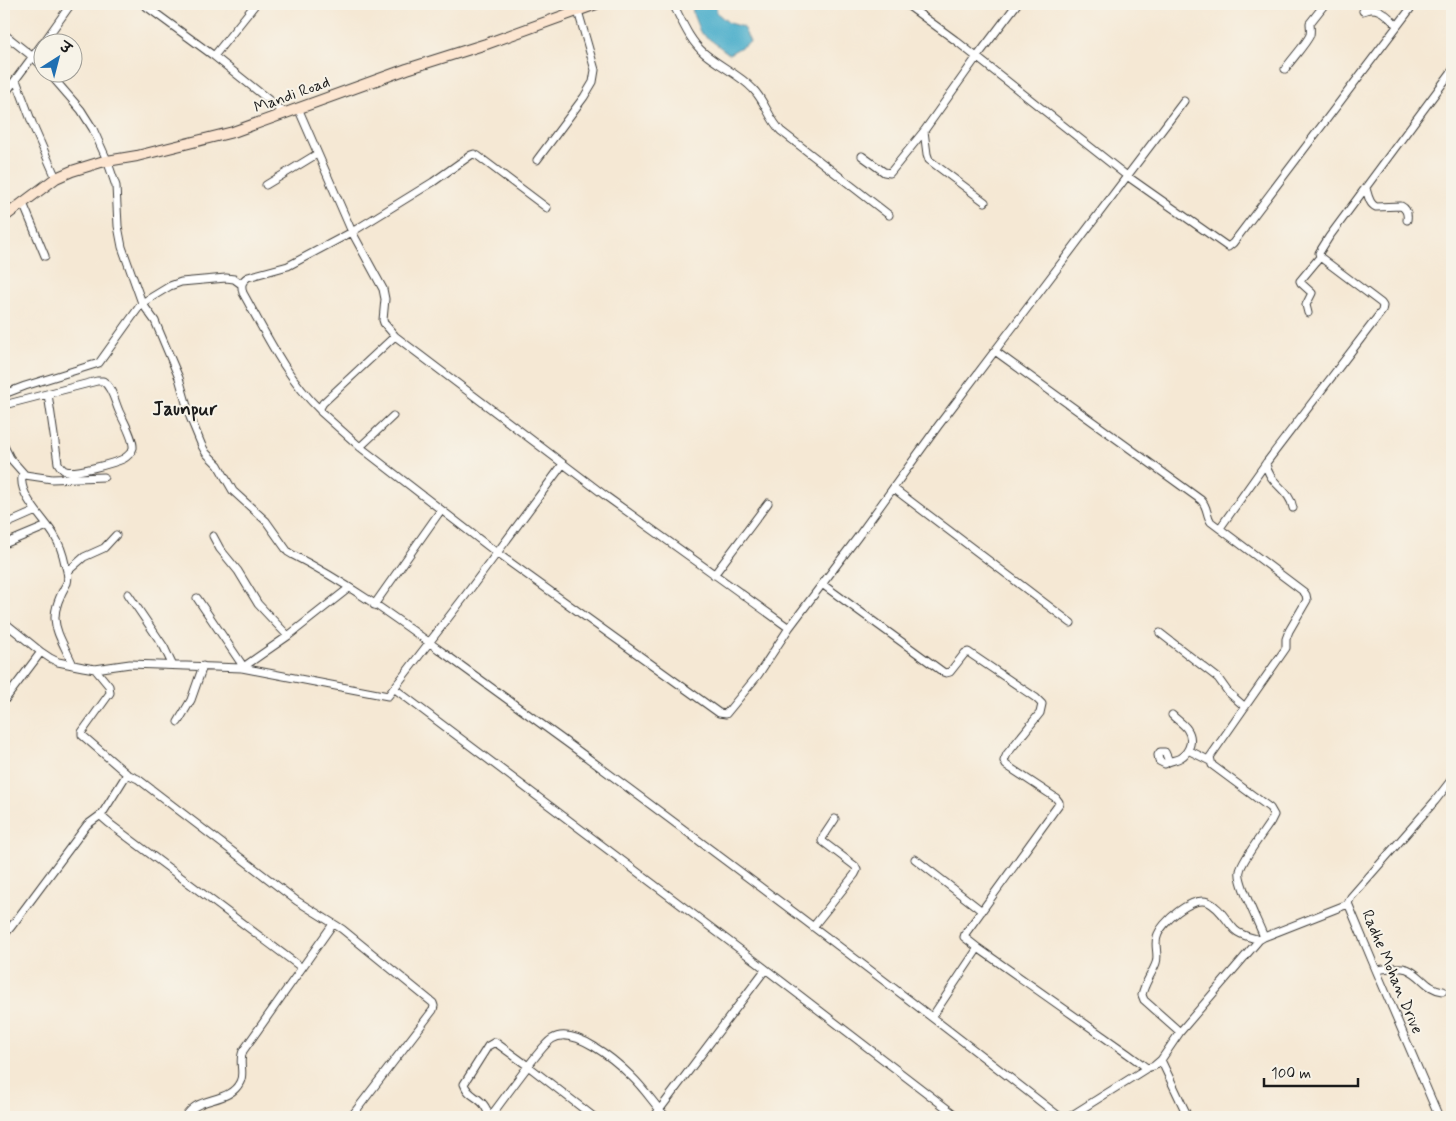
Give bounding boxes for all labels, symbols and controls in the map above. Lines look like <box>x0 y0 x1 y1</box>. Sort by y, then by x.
north arrow <box>32 32 82 82</box>
text: उ <box>54 37 75 59</box>
street label: Mandi Road <box>251 72 333 118</box>
district label: Jaunpur <box>152 397 218 422</box>
street label: Radhe Mohan Drive <box>1356 907 1428 1037</box>
scale bar <box>1264 1056 1357 1088</box>
text: 100 m <box>1271 1064 1311 1084</box>

